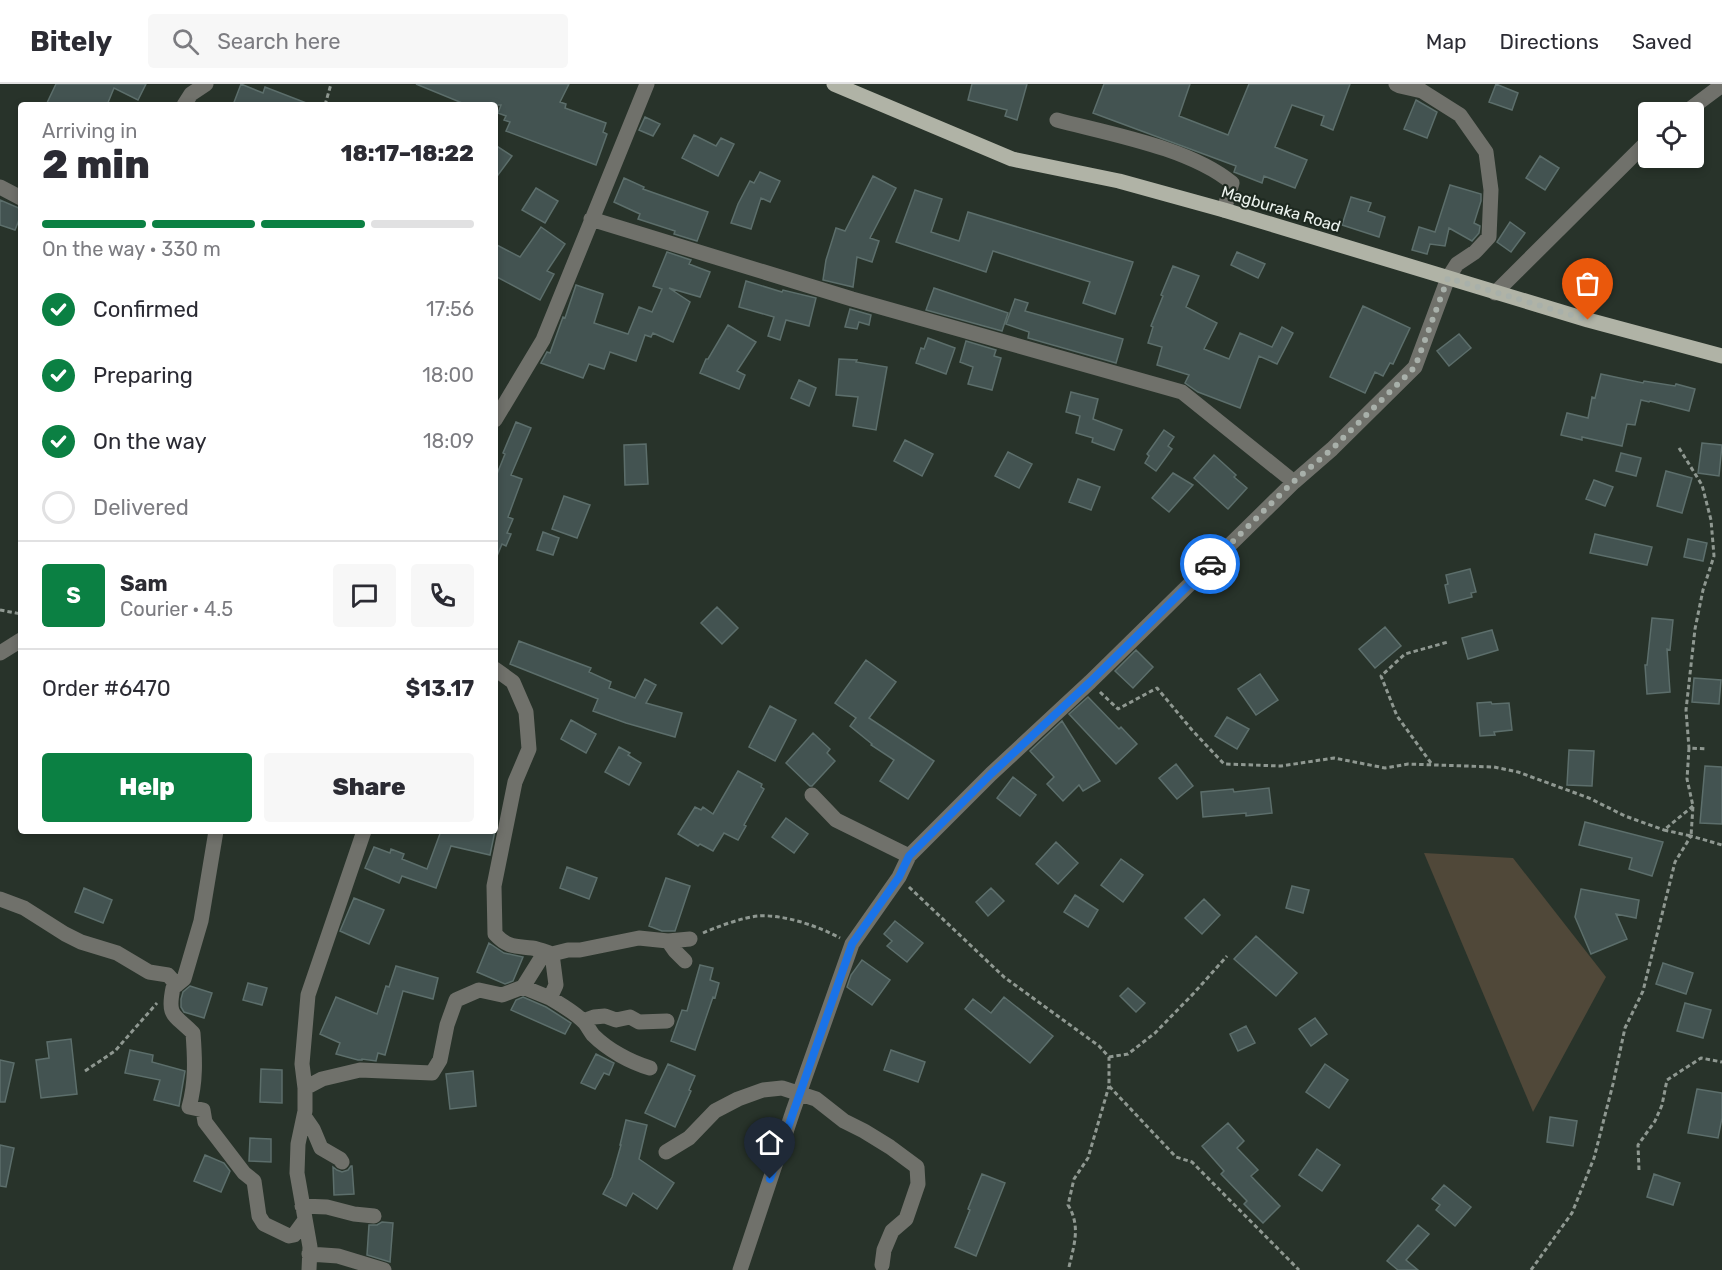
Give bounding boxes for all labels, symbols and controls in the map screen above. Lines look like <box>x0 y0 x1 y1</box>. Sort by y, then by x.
search box <box>148 14 568 68</box>
text: Bitely <box>30 25 112 58</box>
icon: search <box>169 25 202 58</box>
text: Search here <box>217 28 341 55</box>
text: Map <box>1426 29 1467 54</box>
text: Directions <box>1500 29 1599 54</box>
text: Saved <box>1632 29 1692 54</box>
map controls <box>1638 102 1704 168</box>
button: locate <box>1638 102 1704 168</box>
text: Arriving in <box>42 119 137 143</box>
text: 18:17–18:22 <box>341 140 474 167</box>
text: 2 min <box>42 142 150 188</box>
street label: Magburaka Road <box>1219 182 1343 236</box>
text: On the way · 330 m <box>42 237 221 261</box>
pin <box>1562 258 1613 320</box>
icon: bag <box>1571 267 1604 300</box>
icon: check <box>42 293 75 326</box>
text: Confirmed <box>93 296 199 323</box>
text: 17:56 <box>426 297 474 321</box>
icon: check <box>42 359 75 392</box>
text: Preparing <box>93 362 193 389</box>
text: 18:00 <box>422 363 474 387</box>
icon: check <box>42 425 75 458</box>
text: On the way <box>93 428 207 455</box>
text: 18:09 <box>423 429 474 453</box>
text: Delivered <box>93 494 189 521</box>
courier <box>1180 534 1240 594</box>
icon: car <box>1194 548 1227 581</box>
button: chat <box>333 564 396 627</box>
button: phone <box>411 564 474 627</box>
text: Sam <box>120 570 168 597</box>
text: S <box>66 582 81 609</box>
text: Courier · 4.5 <box>120 597 233 621</box>
text: Order #6470 <box>42 675 171 702</box>
text: $13.17 <box>406 675 474 702</box>
button: Help <box>42 753 252 822</box>
button: Share <box>264 753 474 822</box>
pin <box>744 1117 795 1179</box>
icon: home <box>753 1126 786 1159</box>

